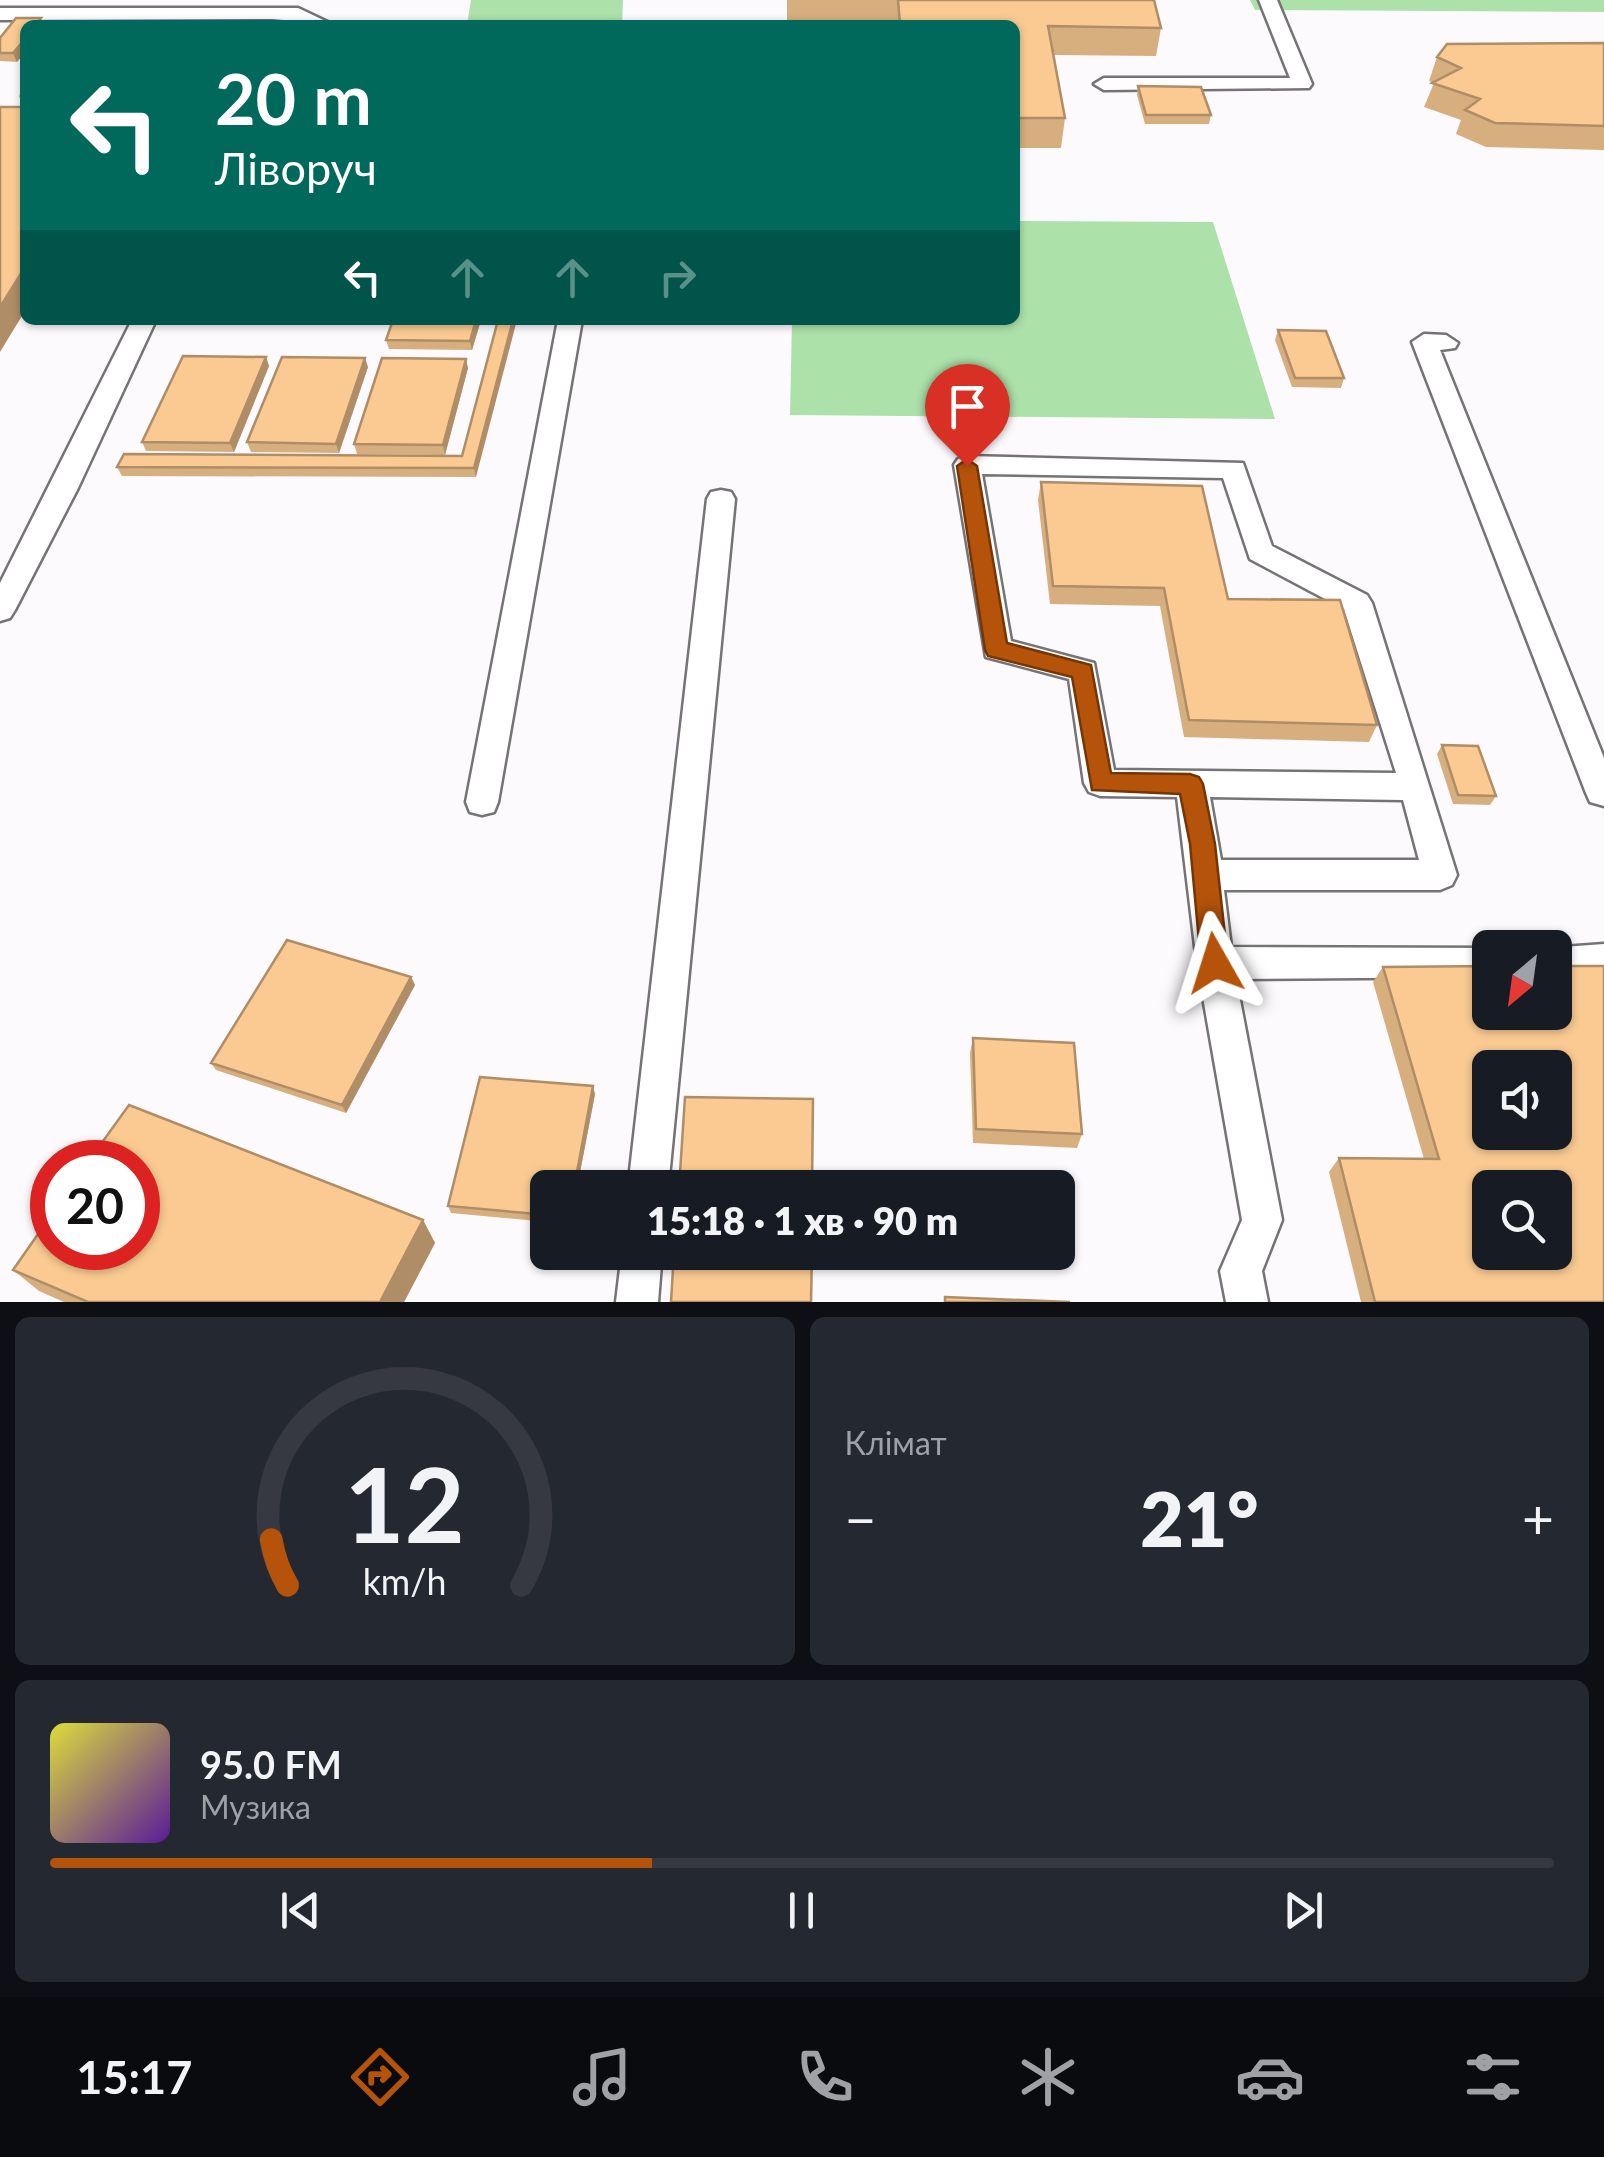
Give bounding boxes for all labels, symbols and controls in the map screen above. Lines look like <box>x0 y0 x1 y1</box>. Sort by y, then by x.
text: 20 m <box>215 56 372 140</box>
icon: left <box>50 60 180 190</box>
text: Ліворуч <box>215 141 377 195</box>
icon: left <box>335 250 390 305</box>
icon: ahead <box>440 250 495 305</box>
icon: ahead <box>545 250 600 305</box>
icon: right <box>650 250 705 305</box>
pin <box>925 364 1010 467</box>
icon: arrive <box>940 379 995 434</box>
position arrow <box>1163 911 1267 1015</box>
north arrow <box>1472 930 1572 1030</box>
map controls <box>1472 930 1572 1270</box>
button: sound <box>1472 1050 1572 1150</box>
speed limit sign: 20 <box>30 1140 160 1270</box>
button: search <box>1472 1170 1572 1270</box>
text: 15:18 · 1 хв · 90 m <box>647 1197 958 1243</box>
text: Клімат <box>845 1423 947 1462</box>
text: 12 <box>344 1440 465 1565</box>
text: 21° <box>1140 1473 1258 1563</box>
text: − <box>845 1485 876 1551</box>
text: + <box>1522 1485 1554 1551</box>
text: km/h <box>363 1560 447 1603</box>
text: 95.0 FM <box>200 1741 342 1787</box>
text: Музика <box>200 1787 311 1826</box>
icon: previous <box>273 1883 328 1938</box>
icon: pause <box>774 1883 829 1938</box>
icon: next <box>1276 1883 1331 1938</box>
icon: directions <box>345 2042 415 2112</box>
icon: music <box>567 2042 637 2112</box>
icon: phone <box>790 2042 860 2112</box>
icon: climate <box>1013 2042 1083 2112</box>
icon: car <box>1235 2042 1305 2112</box>
icon: filters <box>1458 2042 1528 2112</box>
text: 15:17 <box>76 2050 192 2104</box>

